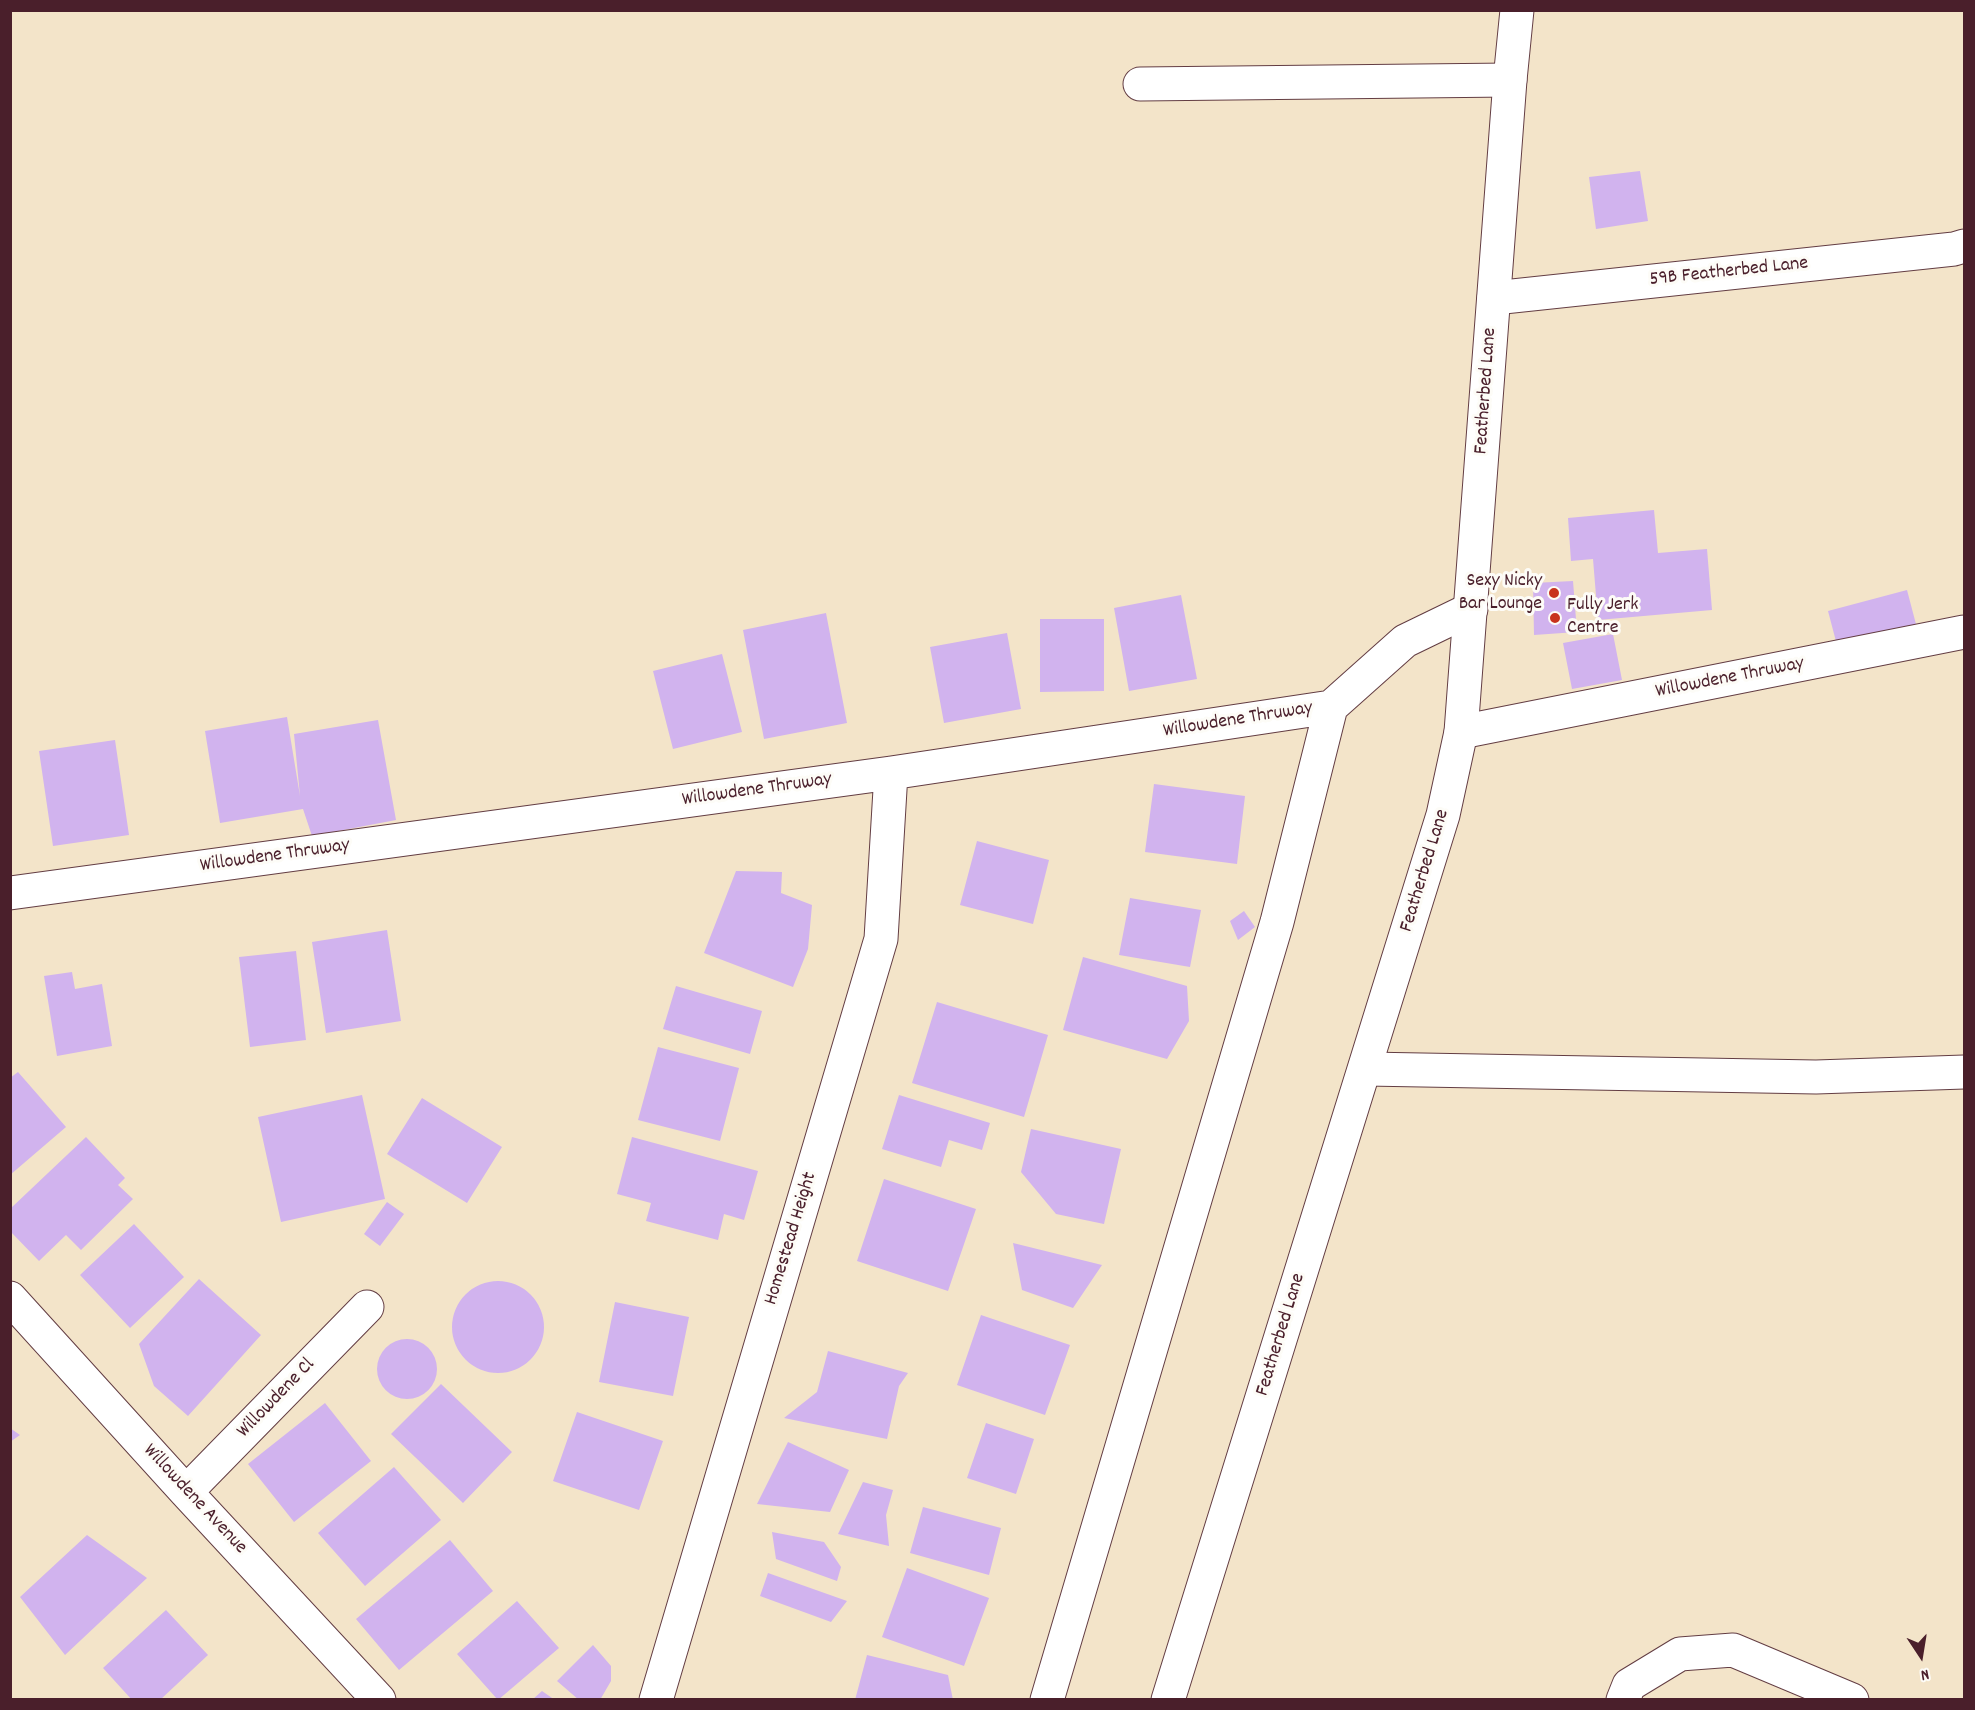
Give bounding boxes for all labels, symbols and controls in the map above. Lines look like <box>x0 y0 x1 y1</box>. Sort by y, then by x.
street label: 59B Featherbed Lane <box>1649 253 1809 293</box>
street label: Featherbed Lane <box>1471 327 1503 455</box>
place label: Sexy Nicky Bar Lounge <box>1459 570 1542 617</box>
marker: Sexy Nicky Bar Lounge <box>1547 586 1561 600</box>
place label: Fully Jerk Centre <box>1567 594 1638 641</box>
marker: Fully Jerk Centre <box>1548 611 1562 625</box>
street label: Willowdene Thruway <box>1654 653 1806 705</box>
street label: Willowdene Thruway <box>1162 697 1314 745</box>
street label: Willowdene Thruway <box>681 769 833 813</box>
street label: Featherbed Lane <box>1396 807 1456 935</box>
street label: Willowdene Thruway <box>199 835 351 879</box>
street label: Homestead Height <box>760 1170 824 1308</box>
street label: Featherbed Lane <box>1252 1271 1312 1399</box>
street label: Willowdene Cl <box>233 1354 321 1444</box>
street label: Willowdene Avenue <box>137 1440 251 1560</box>
north arrow <box>1891 1626 1951 1686</box>
text: N <box>1919 1662 1931 1686</box>

